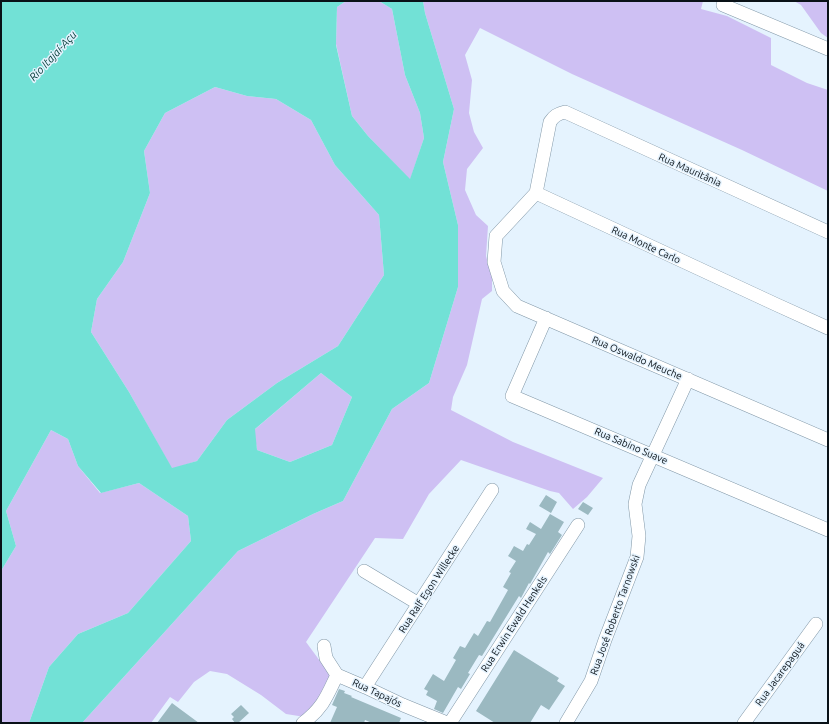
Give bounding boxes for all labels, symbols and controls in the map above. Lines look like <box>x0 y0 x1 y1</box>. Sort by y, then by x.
water label: Rio Itajaí-Açu <box>26 28 80 84</box>
street label: Rua Mauritânia <box>657 151 723 189</box>
street label: Rua Monte Carlo <box>610 224 682 266</box>
street label: Rua Oswaldo Meuche <box>590 334 684 382</box>
street label: Rua Sabino Suave <box>593 425 669 467</box>
street label: Rua Ralf Egon Willecke <box>396 543 462 635</box>
street label: Rua José Roberto Tarnowski <box>588 553 642 677</box>
street label: Rua Erwin Ewald Henkels <box>479 574 549 674</box>
street label: Rua Jacarepaguá <box>753 640 807 708</box>
street label: Rua Tapajós <box>350 676 404 710</box>

